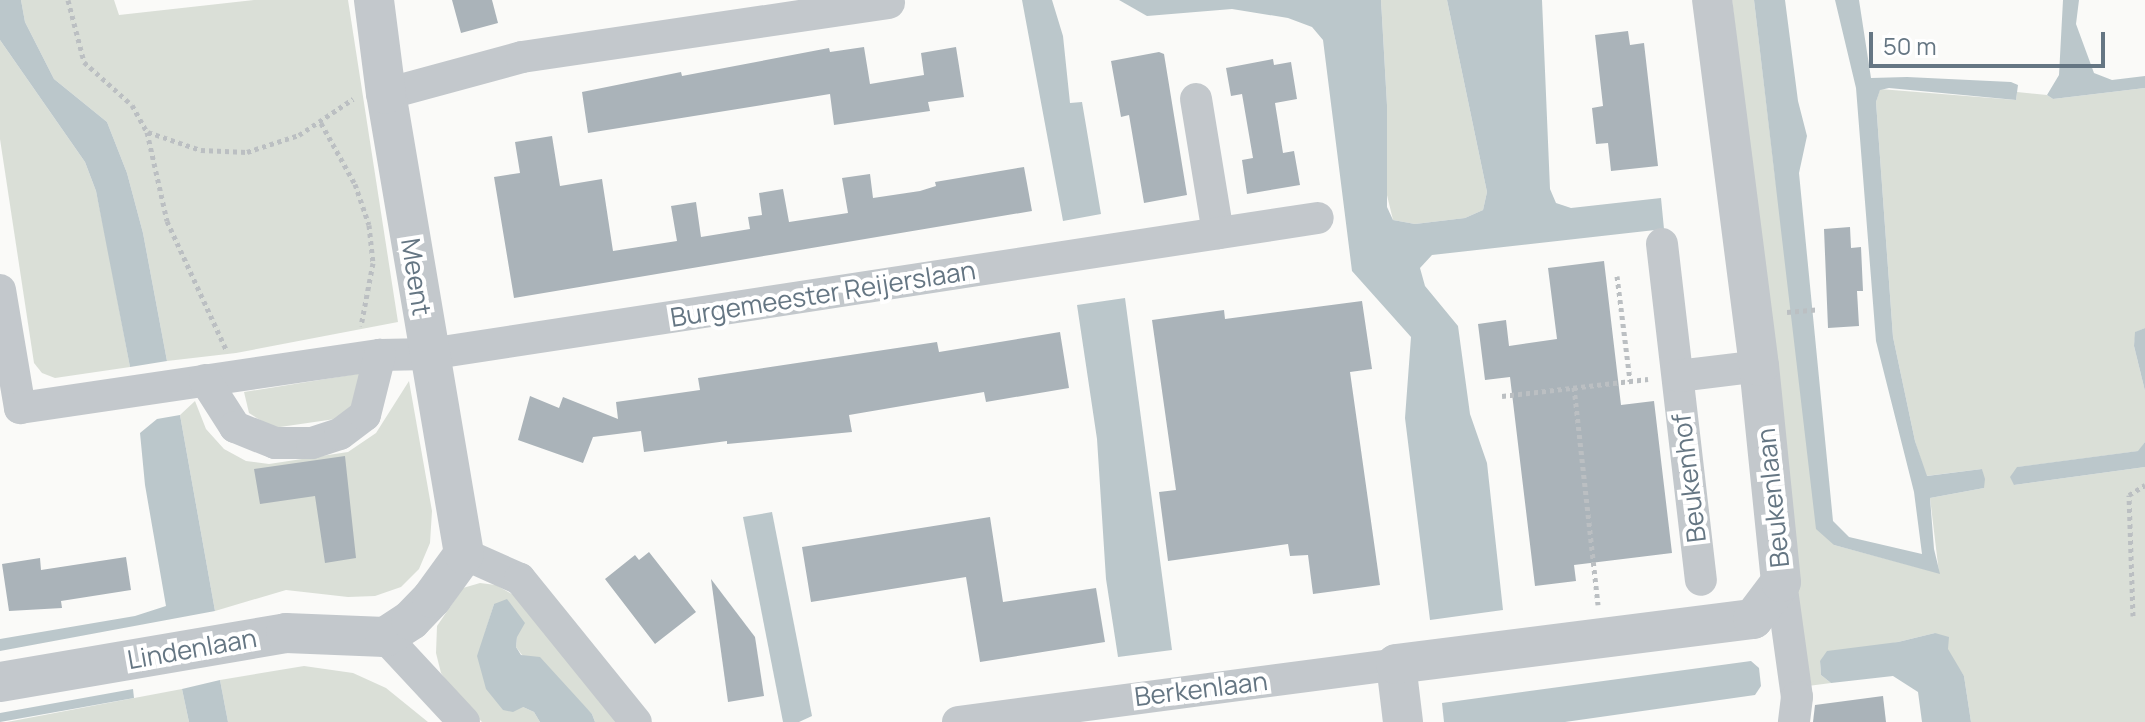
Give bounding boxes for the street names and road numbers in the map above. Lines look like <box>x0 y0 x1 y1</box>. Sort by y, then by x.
street label: Meent <box>395 236 437 318</box>
street label: Burgemeester Reijerslaan <box>668 254 978 334</box>
street label: Beukenhof <box>1666 412 1712 544</box>
street label: Beukenlaan <box>1750 427 1796 569</box>
street label: Lindenlaan <box>125 622 259 676</box>
street label: Berkenlaan <box>1133 665 1269 713</box>

